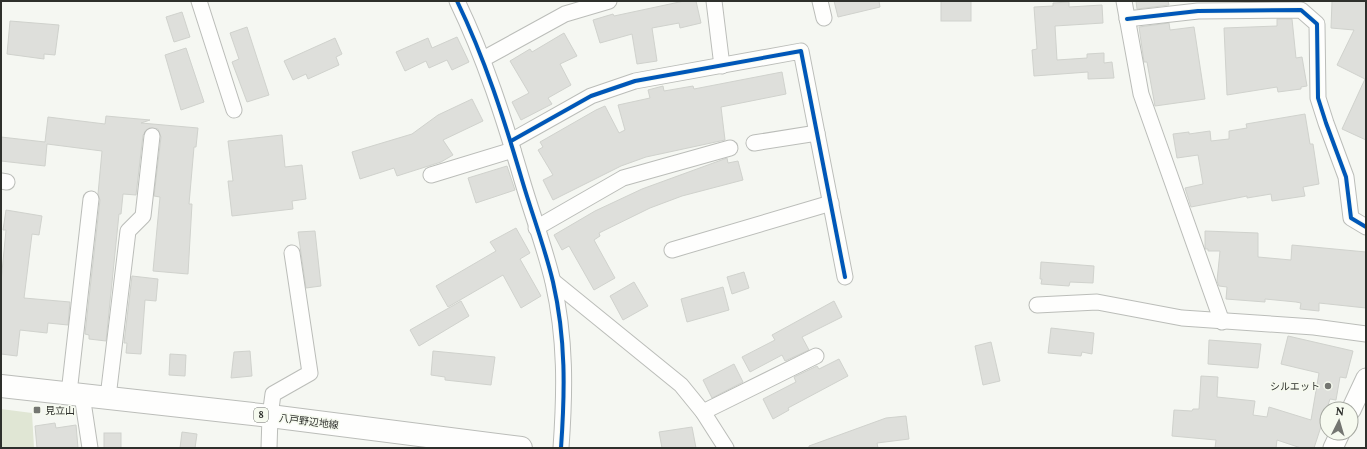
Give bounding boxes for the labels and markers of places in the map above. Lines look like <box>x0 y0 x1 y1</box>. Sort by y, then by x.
place label: シルエット <box>1270 380 1320 393</box>
marker: シルエット <box>1323 381 1333 391</box>
place label: 見立山 <box>45 404 75 417</box>
marker: 見立山 <box>32 405 42 415</box>

